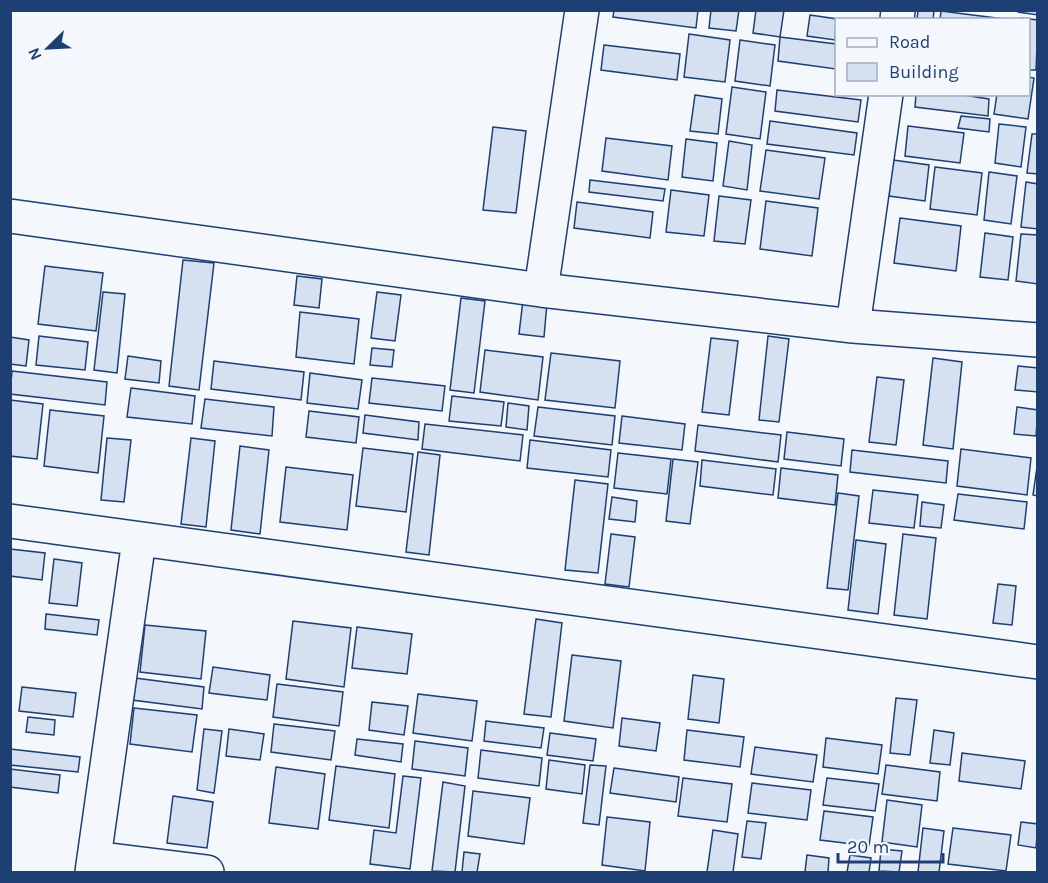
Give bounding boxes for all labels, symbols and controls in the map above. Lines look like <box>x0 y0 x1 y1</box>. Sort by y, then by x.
north arrow <box>18 18 78 78</box>
legend <box>835 18 1030 96</box>
text: Road <box>889 31 930 53</box>
text: N <box>24 45 46 63</box>
text: Building <box>889 61 959 83</box>
scale bar <box>838 826 943 864</box>
text: 20 m <box>847 836 889 858</box>

